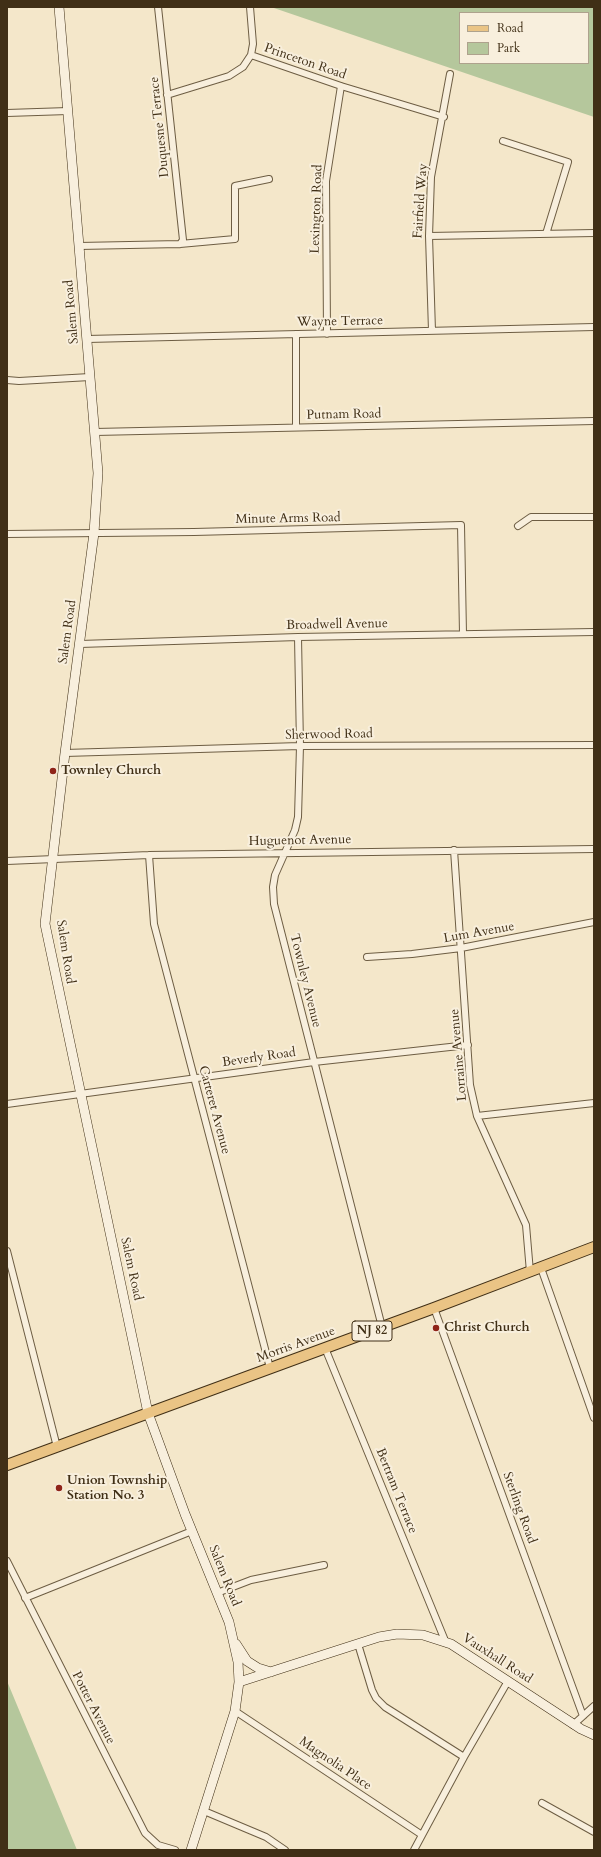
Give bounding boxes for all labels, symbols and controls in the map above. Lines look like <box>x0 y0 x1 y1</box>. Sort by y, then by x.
legend <box>459 12 589 64</box>
text: Road <box>497 20 523 36</box>
text: Park <box>497 40 520 56</box>
street label: Princeton Road <box>262 41 348 83</box>
street label: Duquesne Terrace <box>147 76 173 178</box>
street label: Fairfield Way <box>411 163 431 239</box>
street label: Lexington Road <box>308 164 326 254</box>
street label: Salem Road <box>61 279 83 345</box>
street label: Wayne Terrace <box>297 313 383 331</box>
street label: Putnam Road <box>306 407 382 423</box>
street label: Minute Arms Road <box>235 510 341 528</box>
street label: Salem Road <box>56 599 80 665</box>
street label: Broadwell Avenue <box>286 616 388 634</box>
street label: Sherwood Road <box>285 726 373 744</box>
place label: Townley Church <box>61 763 161 779</box>
marker: Townley Church <box>48 766 58 776</box>
street label: Huguenot Avenue <box>249 832 351 850</box>
street label: Salem Road <box>52 919 78 985</box>
street label: Lum Avenue <box>442 919 516 947</box>
street label: Townley Avenue <box>286 932 324 1030</box>
street label: Lorraine Avenue <box>447 1008 471 1102</box>
street label: Beverly Road <box>221 1045 297 1071</box>
street label: Carteret Avenue <box>195 1064 233 1156</box>
street label: Salem Road <box>117 1236 145 1302</box>
place label: Christ Church <box>444 1320 530 1336</box>
road number: NJ 82 <box>352 1321 392 1341</box>
marker: Christ Church <box>431 1323 441 1333</box>
street label: Morris Avenue <box>255 1324 337 1366</box>
street label: Bertram Terrace <box>372 1446 420 1536</box>
street label: Sterling Road <box>499 1470 539 1546</box>
place label: Union Township Station No. 3 <box>67 1473 167 1504</box>
marker: Union Township Station No. 3 <box>54 1483 64 1493</box>
street label: Salem Road <box>205 1543 243 1609</box>
street label: Vauxhall Road <box>459 1631 535 1687</box>
street label: Potter Avenue <box>68 1669 118 1747</box>
street label: Magnolia Place <box>296 1734 374 1794</box>

